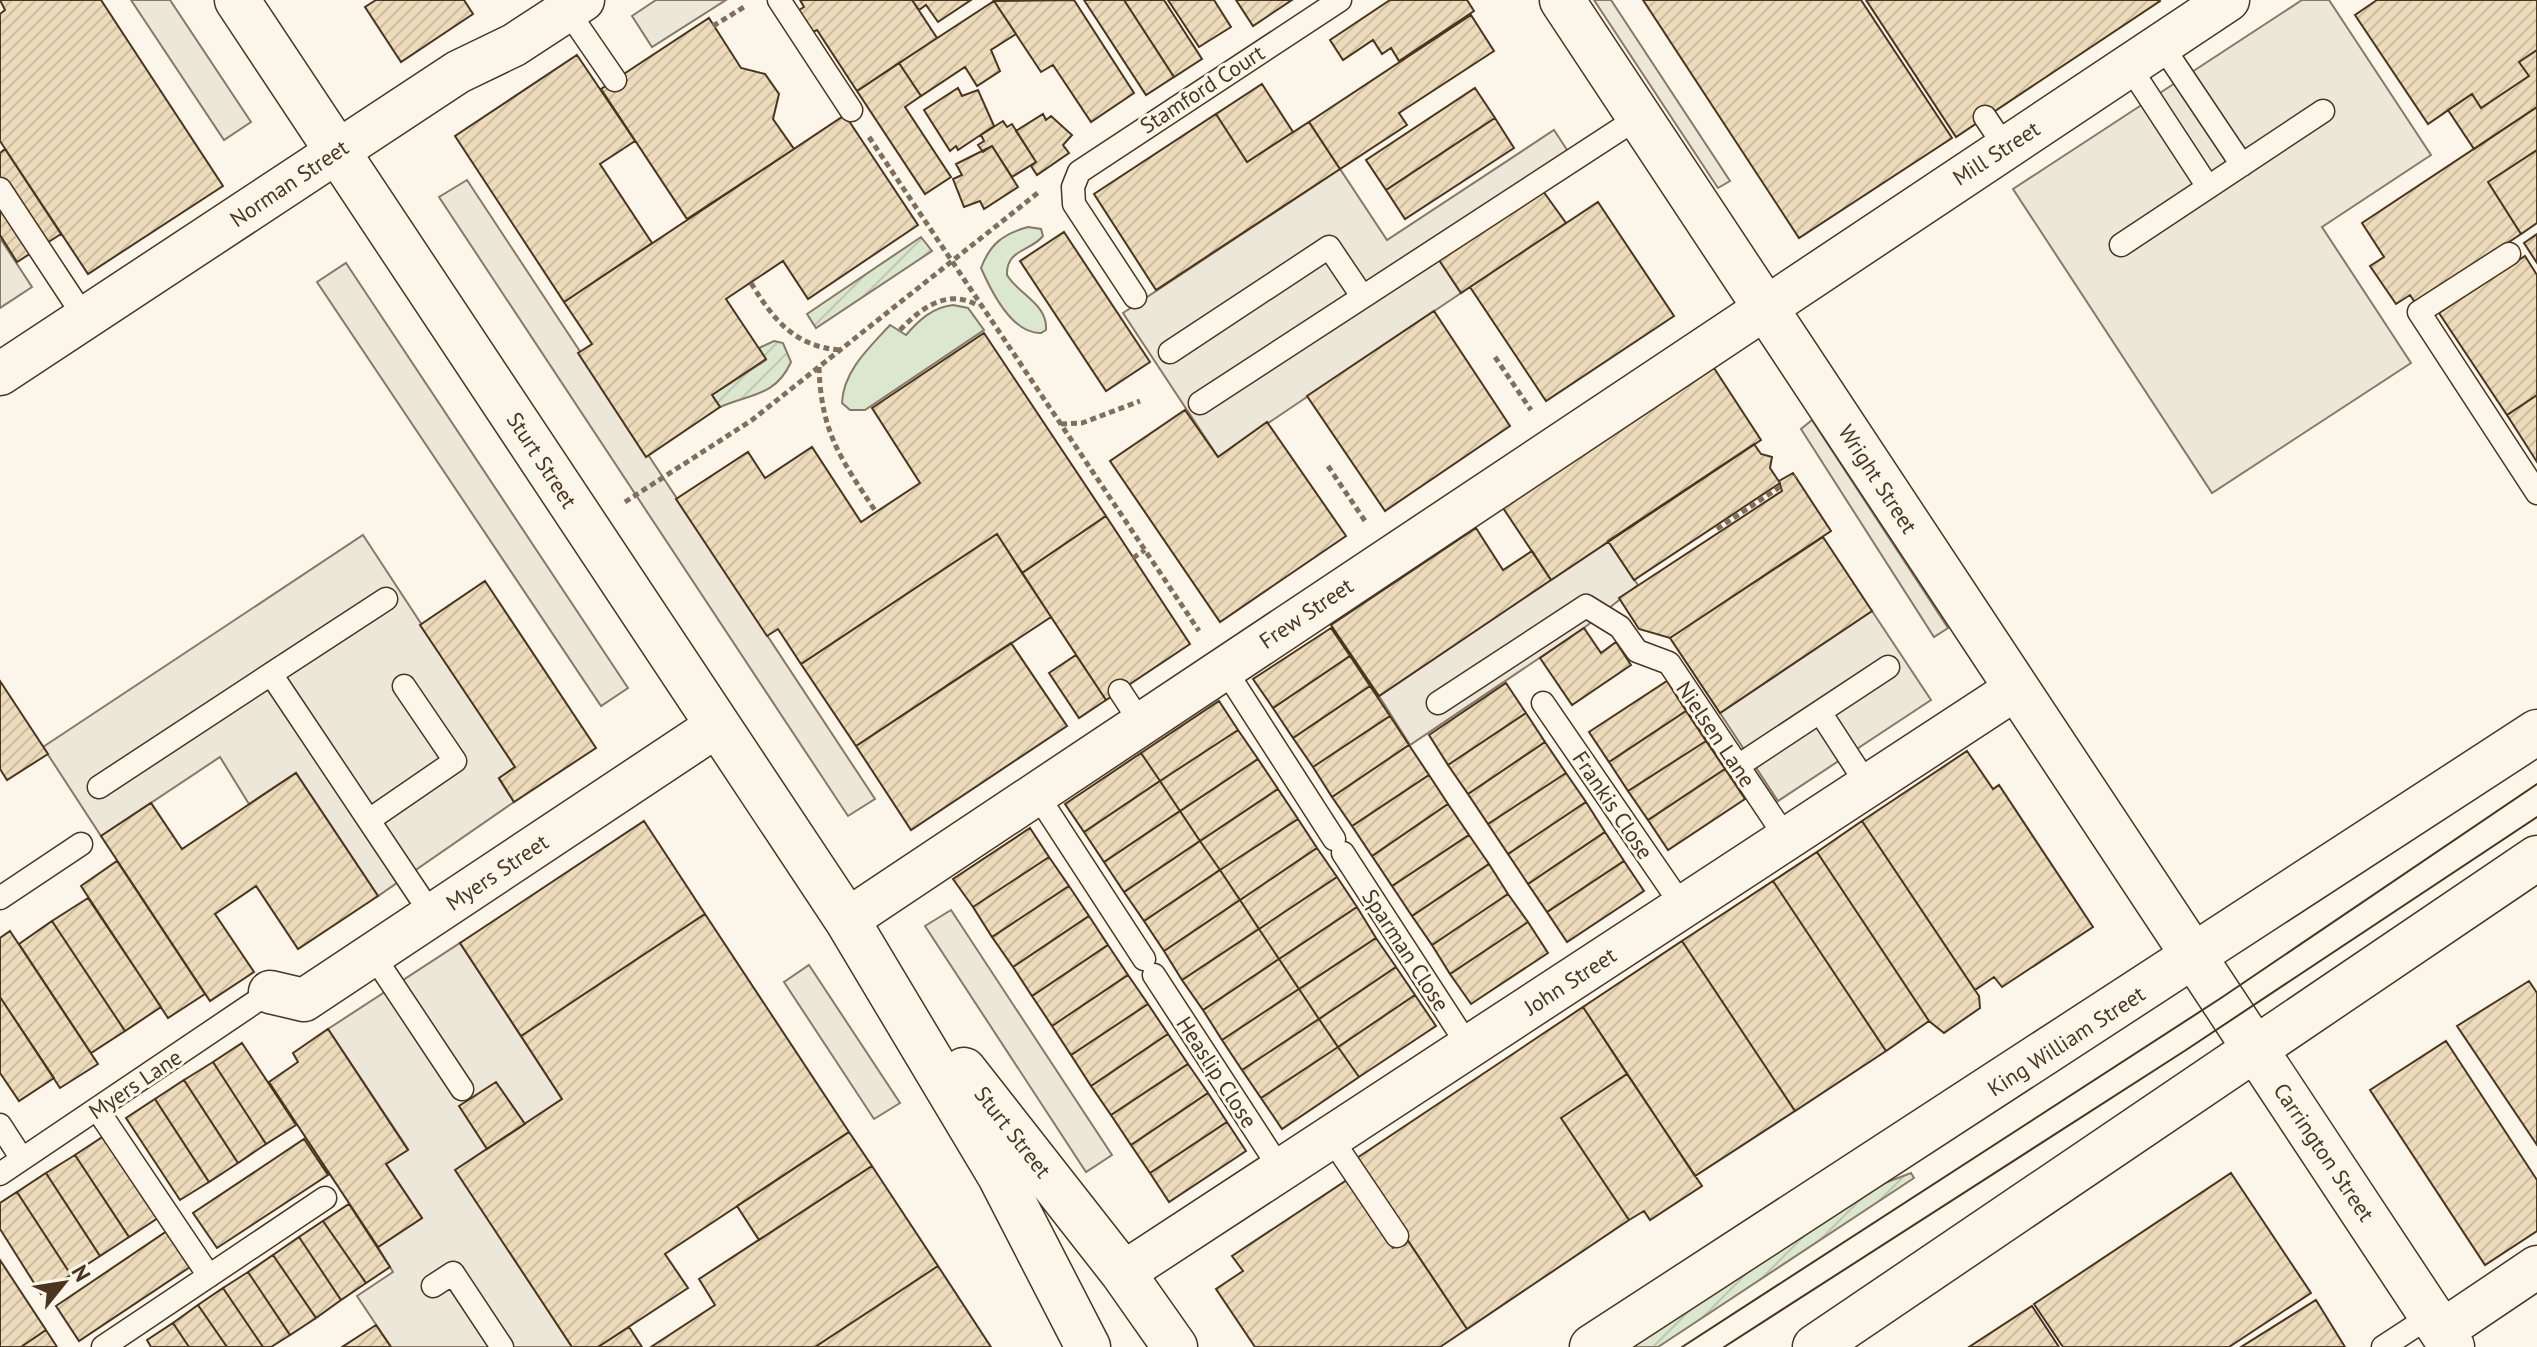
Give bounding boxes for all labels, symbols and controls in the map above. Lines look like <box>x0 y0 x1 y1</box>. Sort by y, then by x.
street label: Stamford Court <box>1135 38 1270 140</box>
street label: Mill Street <box>1947 114 2045 191</box>
street label: Norman Street <box>224 133 354 233</box>
street label: Sturt Street <box>501 407 584 514</box>
street label: Wright Street <box>1832 419 1924 539</box>
street label: Frew Street <box>1254 571 1359 655</box>
street label: Nielsen Lane <box>1670 676 1762 792</box>
street label: Frankis Close <box>1567 746 1659 864</box>
street label: Myers Street <box>441 827 554 916</box>
street label: Sparman Close <box>1356 884 1456 1016</box>
street label: John Street <box>1518 941 1622 1022</box>
street label: King William Street <box>1982 979 2151 1102</box>
street label: Heaslip Close <box>1171 1011 1263 1133</box>
street label: Myers Lane <box>83 1043 187 1125</box>
street label: Carrington Street <box>2267 1077 2381 1227</box>
street label: Sturt Street <box>969 1081 1058 1184</box>
north arrow <box>24 1243 104 1323</box>
text: N <box>66 1260 97 1286</box>

